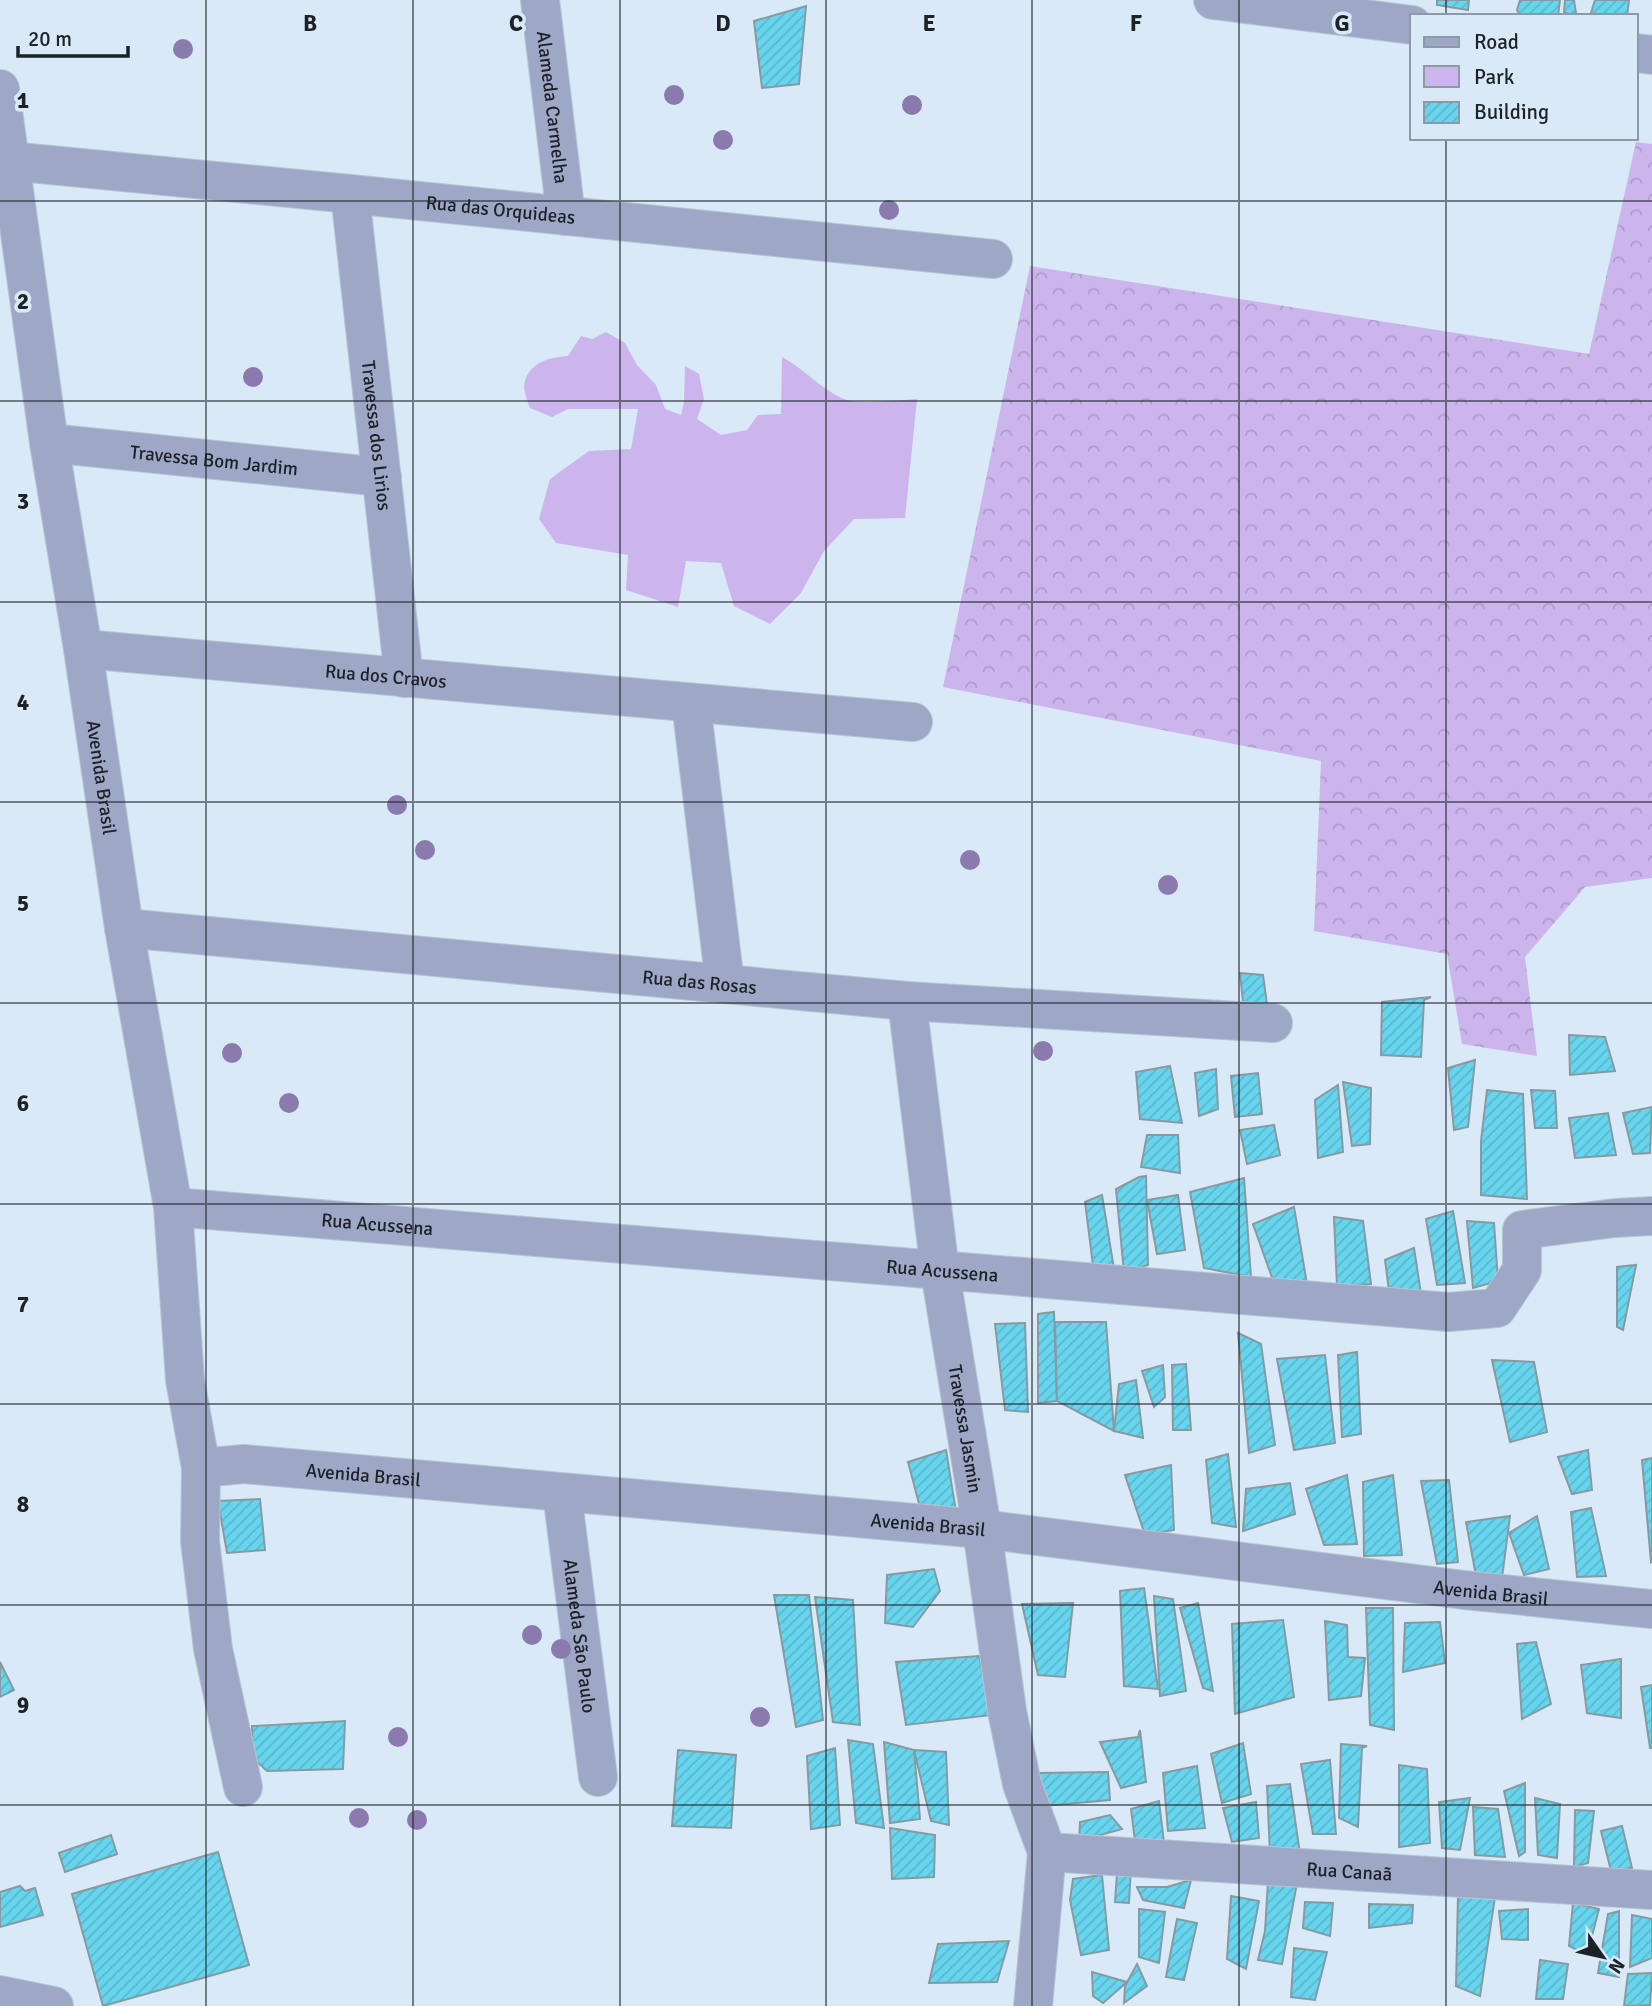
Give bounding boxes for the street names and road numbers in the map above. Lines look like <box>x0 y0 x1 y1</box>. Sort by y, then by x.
street label: Alameda Carmelha <box>531 30 573 185</box>
street label: Rua das Orquideas <box>425 191 576 230</box>
street label: Travessa dos Lirios <box>356 359 396 512</box>
street label: Travessa Bom Jardim <box>129 440 299 481</box>
street label: Rua dos Cravos <box>324 659 448 694</box>
street label: Avenida Brasil <box>81 719 121 836</box>
street label: Rua das Rosas <box>641 965 758 1000</box>
street label: Rua Acussena <box>320 1208 434 1241</box>
street label: Rua Acussena <box>885 1255 999 1288</box>
street label: Travessa Jasmin <box>942 1363 987 1495</box>
street label: Avenida Brasil <box>305 1458 422 1493</box>
street label: Avenida Brasil <box>870 1508 987 1542</box>
street label: Alameda São Paulo <box>557 1558 601 1715</box>
street label: Avenida Brasil <box>1432 1575 1550 1611</box>
street label: Rua Canaã <box>1306 1857 1393 1887</box>

